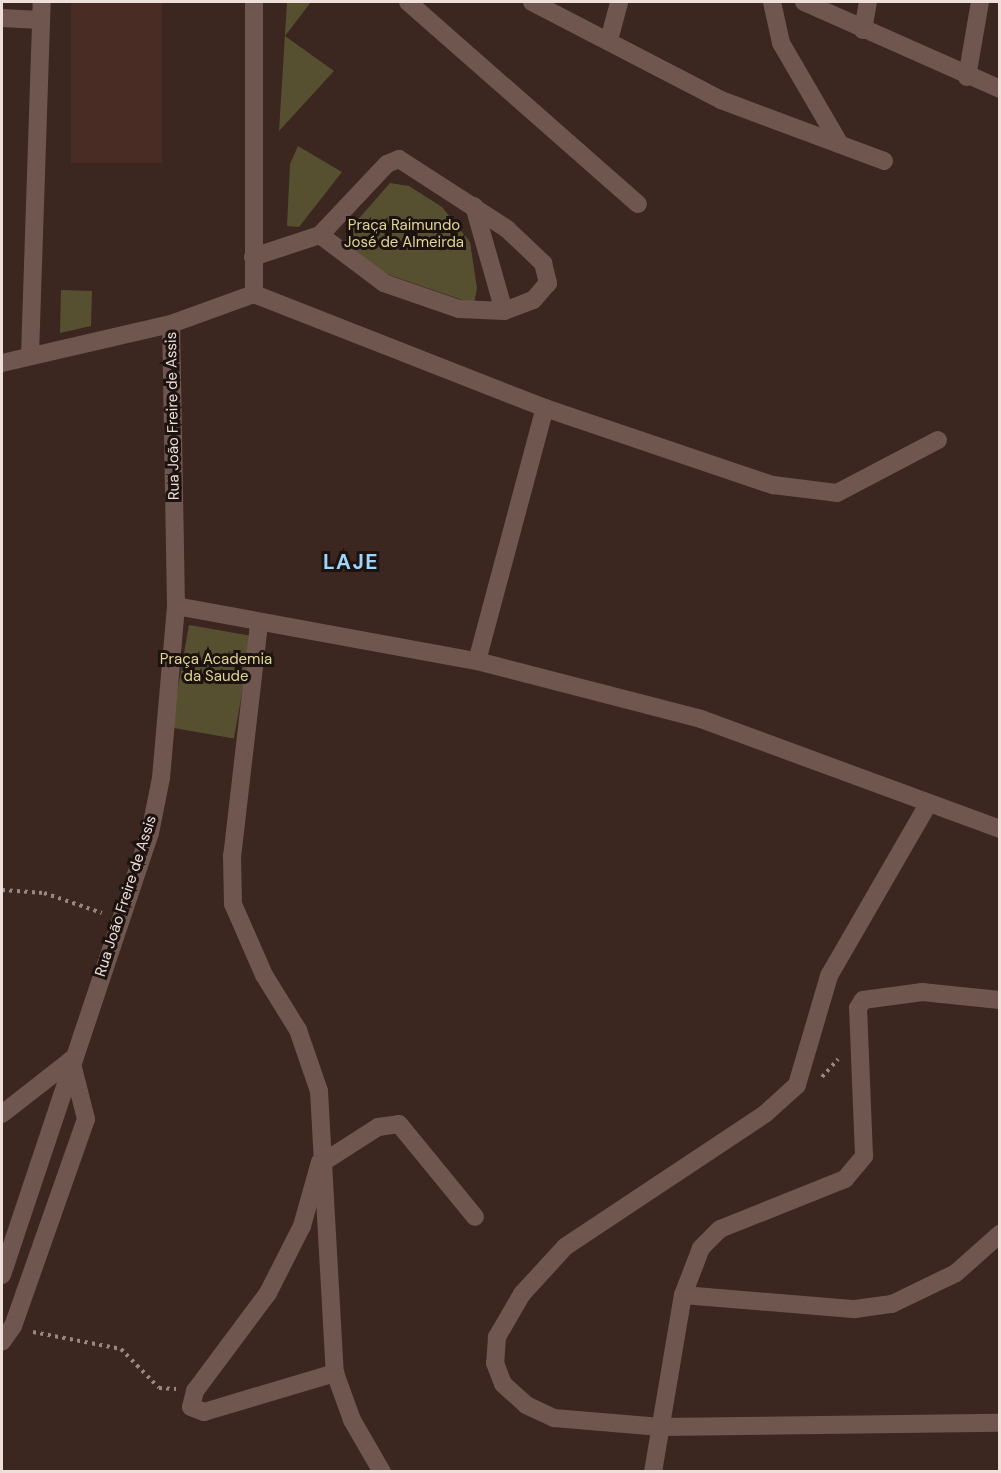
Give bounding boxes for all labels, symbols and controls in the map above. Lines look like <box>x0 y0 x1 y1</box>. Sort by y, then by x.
park label: Praça Raimundo José de Almeirda <box>344 216 464 251</box>
street label: Rua João Freire de Assis <box>163 332 183 500</box>
district label: LAJE <box>323 549 379 575</box>
park label: Praça Academia da Saude <box>160 650 272 685</box>
street label: Rua João Freire de Assis <box>91 813 161 979</box>

